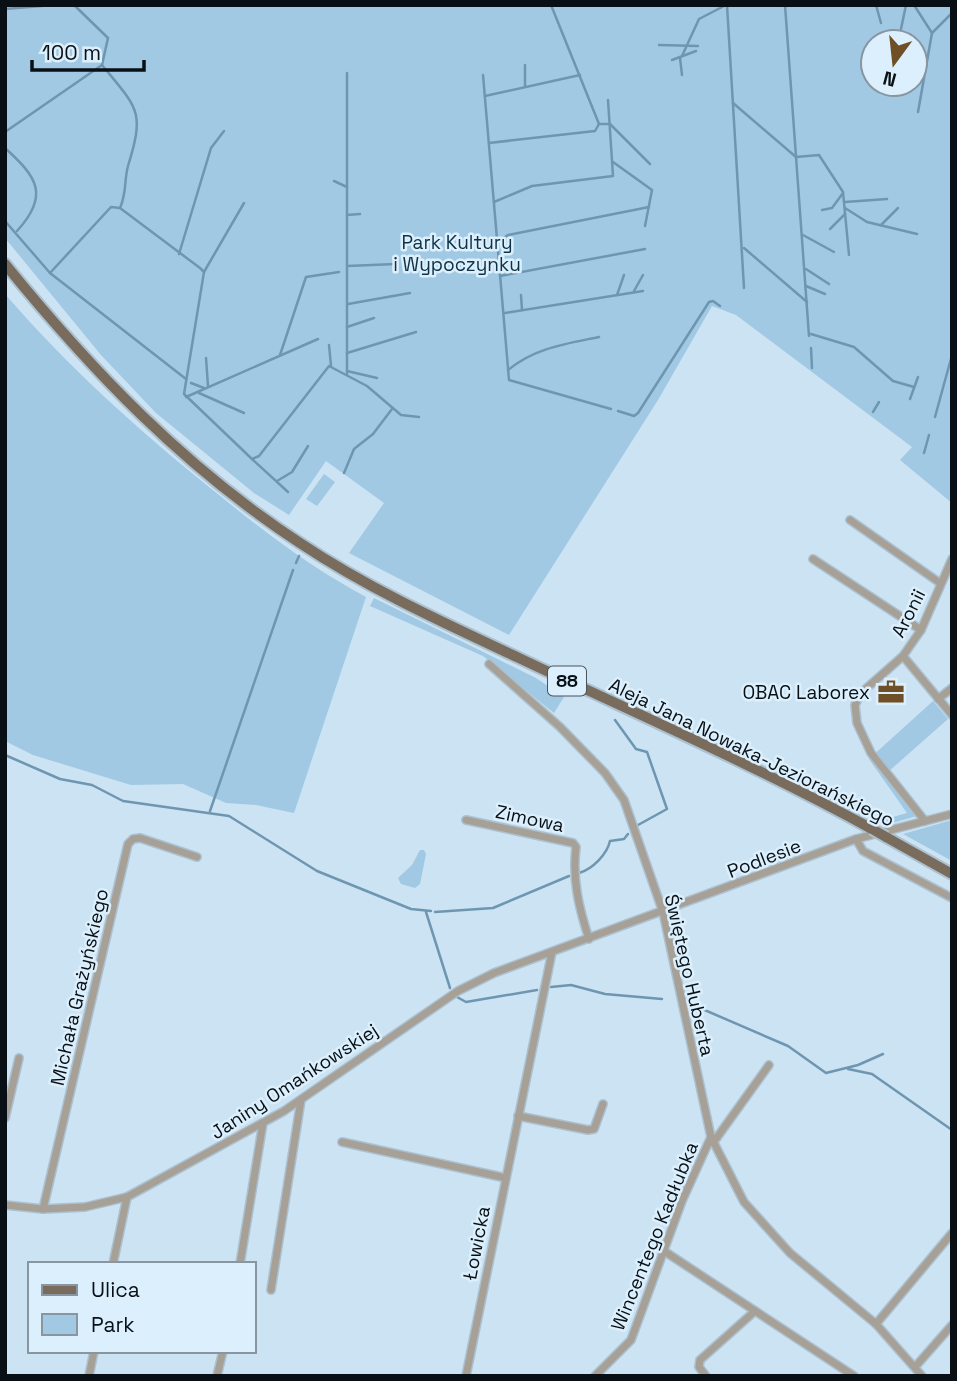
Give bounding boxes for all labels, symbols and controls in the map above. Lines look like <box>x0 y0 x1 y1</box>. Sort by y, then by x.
scale bar <box>32 28 144 72</box>
north arrow <box>859 28 929 98</box>
text: 100 m <box>42 39 101 66</box>
text: N <box>880 65 899 93</box>
park label: Park Kultury i Wypoczynku <box>393 230 521 277</box>
street label: Aronii <box>886 585 931 642</box>
road number: 88 <box>548 666 586 696</box>
street label: Aleja Jana Nowaka-Jeziorańskiego <box>605 672 899 833</box>
office icon: OBAC Laborex <box>876 677 906 707</box>
place label: OBAC Laborex <box>742 680 870 705</box>
street label: Zimowa <box>493 799 567 838</box>
street label: Podlesie <box>724 833 805 884</box>
street label: Michała Grażyńskiego <box>45 886 114 1088</box>
street label: Świętego Huberta <box>659 892 720 1058</box>
street label: Janiny Omańkowskiej <box>206 1018 383 1145</box>
street label: Wincentego Kadłubka <box>605 1138 704 1334</box>
street label: Łowicka <box>457 1204 496 1282</box>
legend <box>28 1262 256 1353</box>
text: Ulica <box>91 1276 140 1303</box>
text: Park <box>91 1311 135 1338</box>

